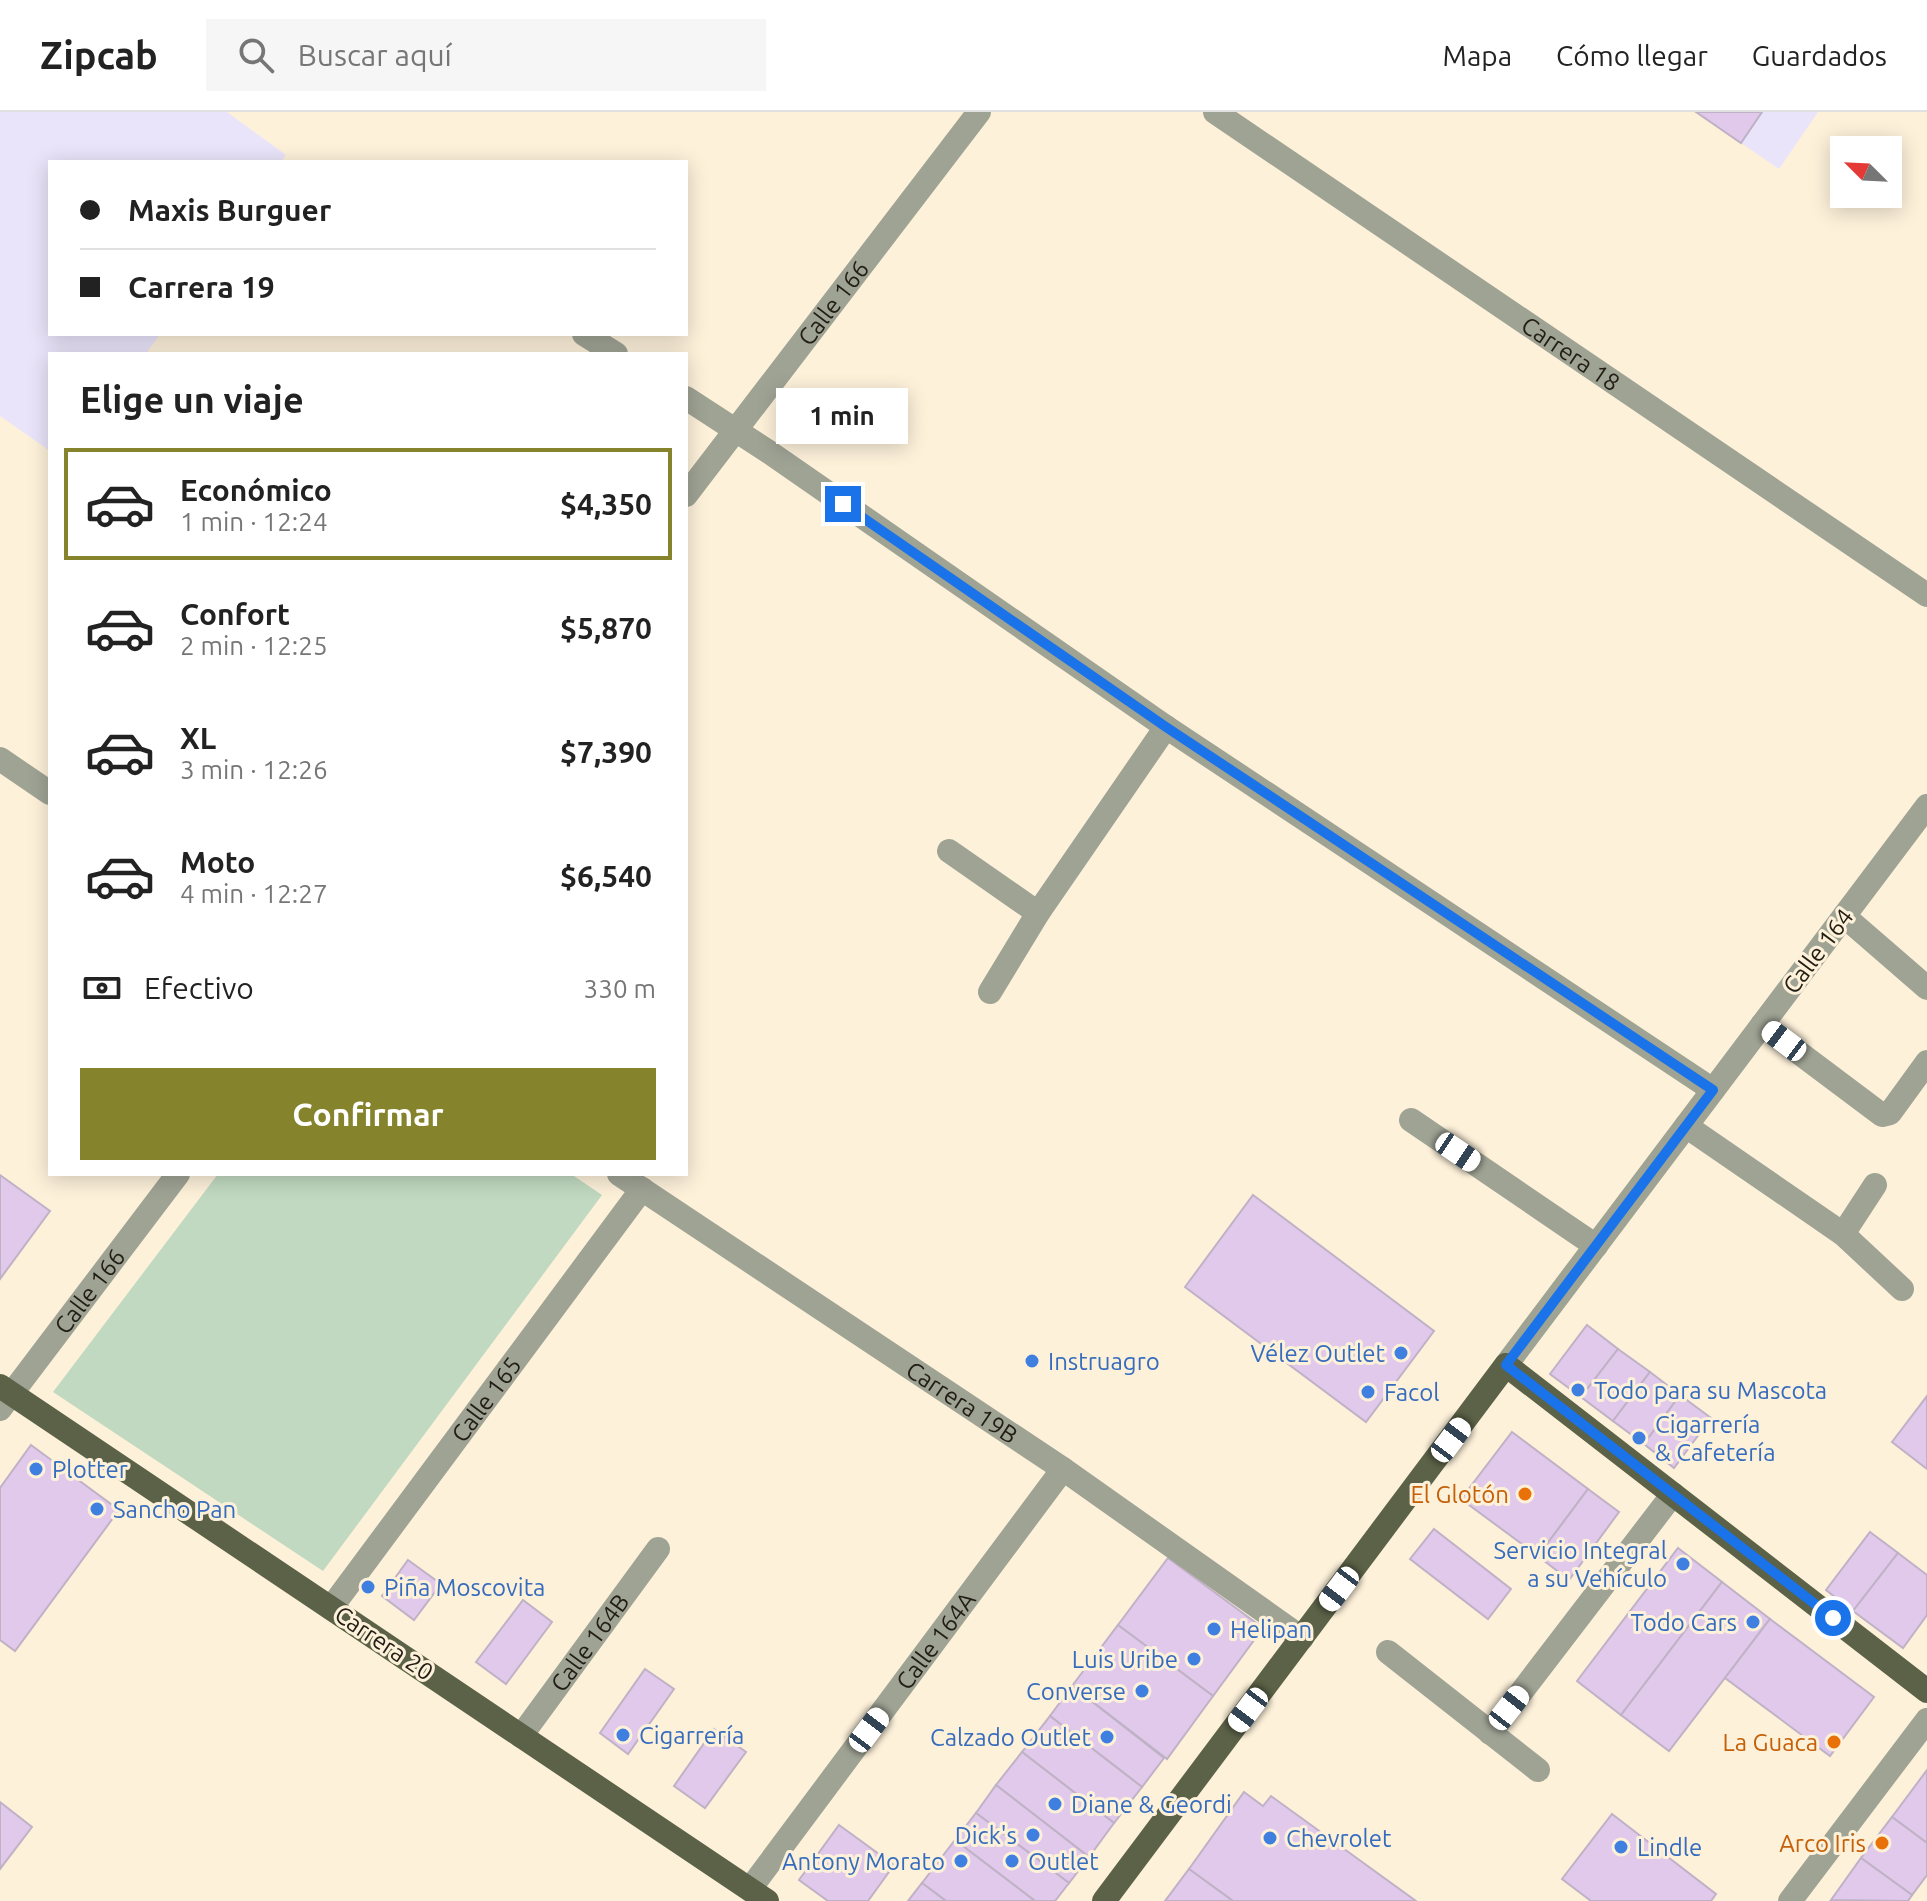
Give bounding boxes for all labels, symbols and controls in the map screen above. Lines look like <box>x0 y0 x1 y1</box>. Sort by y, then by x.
search box <box>206 19 766 91</box>
icon: search <box>234 33 278 77</box>
text: Zipcab <box>40 34 158 76</box>
text: Buscar aquí <box>298 38 452 72</box>
text: Mapa <box>1443 40 1512 71</box>
text: Cómo llegar <box>1556 40 1708 71</box>
text: Guardados <box>1752 40 1887 71</box>
north arrow <box>1830 136 1902 208</box>
map controls <box>1830 136 1902 208</box>
text: Maxis Burguer <box>128 193 331 227</box>
street label: Calle 166 <box>792 255 874 350</box>
text: Carrera 19 <box>128 270 275 304</box>
street label: Carrera 18 <box>1517 311 1625 396</box>
text: Elige un viaje <box>80 379 304 420</box>
callout: 1 min <box>777 388 909 444</box>
text: 1 min <box>809 401 875 430</box>
icon: car <box>84 468 156 540</box>
text: Económico <box>180 473 332 507</box>
route end <box>825 486 861 522</box>
text: $4,350 <box>560 487 652 521</box>
text: 1 min · 12:24 <box>180 507 328 536</box>
icon: car <box>84 592 156 664</box>
text: Confort <box>180 597 290 631</box>
text: $5,870 <box>560 611 652 645</box>
text: 2 min · 12:25 <box>180 631 328 660</box>
icon: car <box>84 716 156 788</box>
text: XL <box>180 721 216 755</box>
text: $7,390 <box>560 735 652 769</box>
text: 3 min · 12:26 <box>180 755 328 784</box>
icon: car <box>84 840 156 912</box>
text: Moto <box>180 845 255 879</box>
text: $6,540 <box>560 859 652 893</box>
text: 4 min · 12:27 <box>180 879 328 908</box>
street label: Calle 164 <box>1777 903 1859 999</box>
icon: cash <box>80 966 124 1010</box>
text: Efectivo <box>144 971 254 1005</box>
text: 330 m <box>584 974 656 1003</box>
car <box>1758 1017 1810 1065</box>
button: Confirmar <box>80 1068 656 1160</box>
car <box>1431 1129 1485 1175</box>
street label: Calle 166 <box>49 1243 130 1339</box>
place label: Vélez Outlet <box>1251 1340 1386 1367</box>
marker: Vélez Outlet <box>1392 1344 1410 1362</box>
place label: Instruagro <box>1048 1348 1160 1375</box>
street label: Calle 165 <box>446 1351 526 1447</box>
marker: Instruagro <box>1023 1352 1041 1370</box>
street label: Carrera 19B <box>901 1355 1023 1449</box>
place label: Todo para su Mascota <box>1594 1377 1827 1404</box>
place label: Facol <box>1384 1379 1439 1406</box>
marker: Todo para su Mascota <box>1569 1381 1587 1399</box>
marker: Facol <box>1359 1383 1377 1401</box>
place label: Cigarrería & Cafetería <box>1655 1411 1776 1466</box>
car <box>1427 1414 1475 1466</box>
marker: Cigarrería & Cafetería <box>1630 1429 1648 1447</box>
place label: Plotter <box>52 1456 128 1483</box>
marker: Plotter <box>27 1460 45 1478</box>
place label: El Glotón <box>1410 1481 1509 1508</box>
marker: El Glotón <box>1516 1485 1534 1503</box>
place label: Sancho Pan <box>113 1496 236 1523</box>
marker: Sancho Pan <box>88 1500 106 1518</box>
place label: Servicio Integral a su Vehículo <box>1494 1537 1667 1592</box>
marker: Servicio Integral a su Vehículo <box>1674 1555 1692 1573</box>
car <box>1315 1563 1363 1615</box>
place label: Piña Moscovita <box>384 1574 545 1601</box>
marker: Piña Moscovita <box>359 1578 377 1596</box>
street label: Calle 164A <box>890 1586 981 1694</box>
street label: Calle 164B <box>545 1588 634 1697</box>
street label: Carrera 20 <box>330 1600 438 1686</box>
route start <box>1815 1600 1851 1636</box>
place label: Todo Cars <box>1631 1609 1737 1636</box>
marker: Todo Cars <box>1744 1613 1762 1631</box>
place label: Helipan <box>1230 1616 1312 1643</box>
marker: Helipan <box>1205 1620 1223 1638</box>
place label: Luis Uribe <box>1072 1646 1178 1673</box>
marker: Luis Uribe <box>1185 1650 1203 1668</box>
place label: Converse <box>1026 1678 1126 1705</box>
marker: Converse <box>1133 1682 1151 1700</box>
car <box>1485 1682 1533 1734</box>
car <box>1224 1684 1272 1736</box>
car <box>845 1704 893 1756</box>
place label: Cigarrería <box>639 1722 744 1749</box>
place label: Calzado Outlet <box>930 1724 1092 1751</box>
marker: Cigarrería <box>614 1726 632 1744</box>
marker: Calzado Outlet <box>1098 1728 1116 1746</box>
place label: La Guaca <box>1723 1729 1818 1756</box>
marker: La Guaca <box>1825 1733 1843 1751</box>
place label: Diane & Geordi <box>1071 1791 1232 1818</box>
marker: Diane & Geordi <box>1046 1795 1064 1813</box>
place label: Dick's <box>955 1822 1017 1849</box>
place label: Chevrolet <box>1286 1825 1392 1852</box>
marker: Dick's <box>1024 1826 1042 1844</box>
marker: Chevrolet <box>1261 1829 1279 1847</box>
place label: Arco Iris <box>1779 1830 1866 1857</box>
place label: Lindle <box>1637 1834 1702 1861</box>
marker: Arco Iris <box>1873 1834 1891 1852</box>
marker: Lindle <box>1612 1838 1630 1856</box>
place label: Antony Morato <box>782 1848 945 1875</box>
place label: Outlet <box>1028 1848 1099 1875</box>
marker: Antony Morato <box>952 1852 970 1870</box>
marker: Outlet <box>1003 1852 1021 1870</box>

